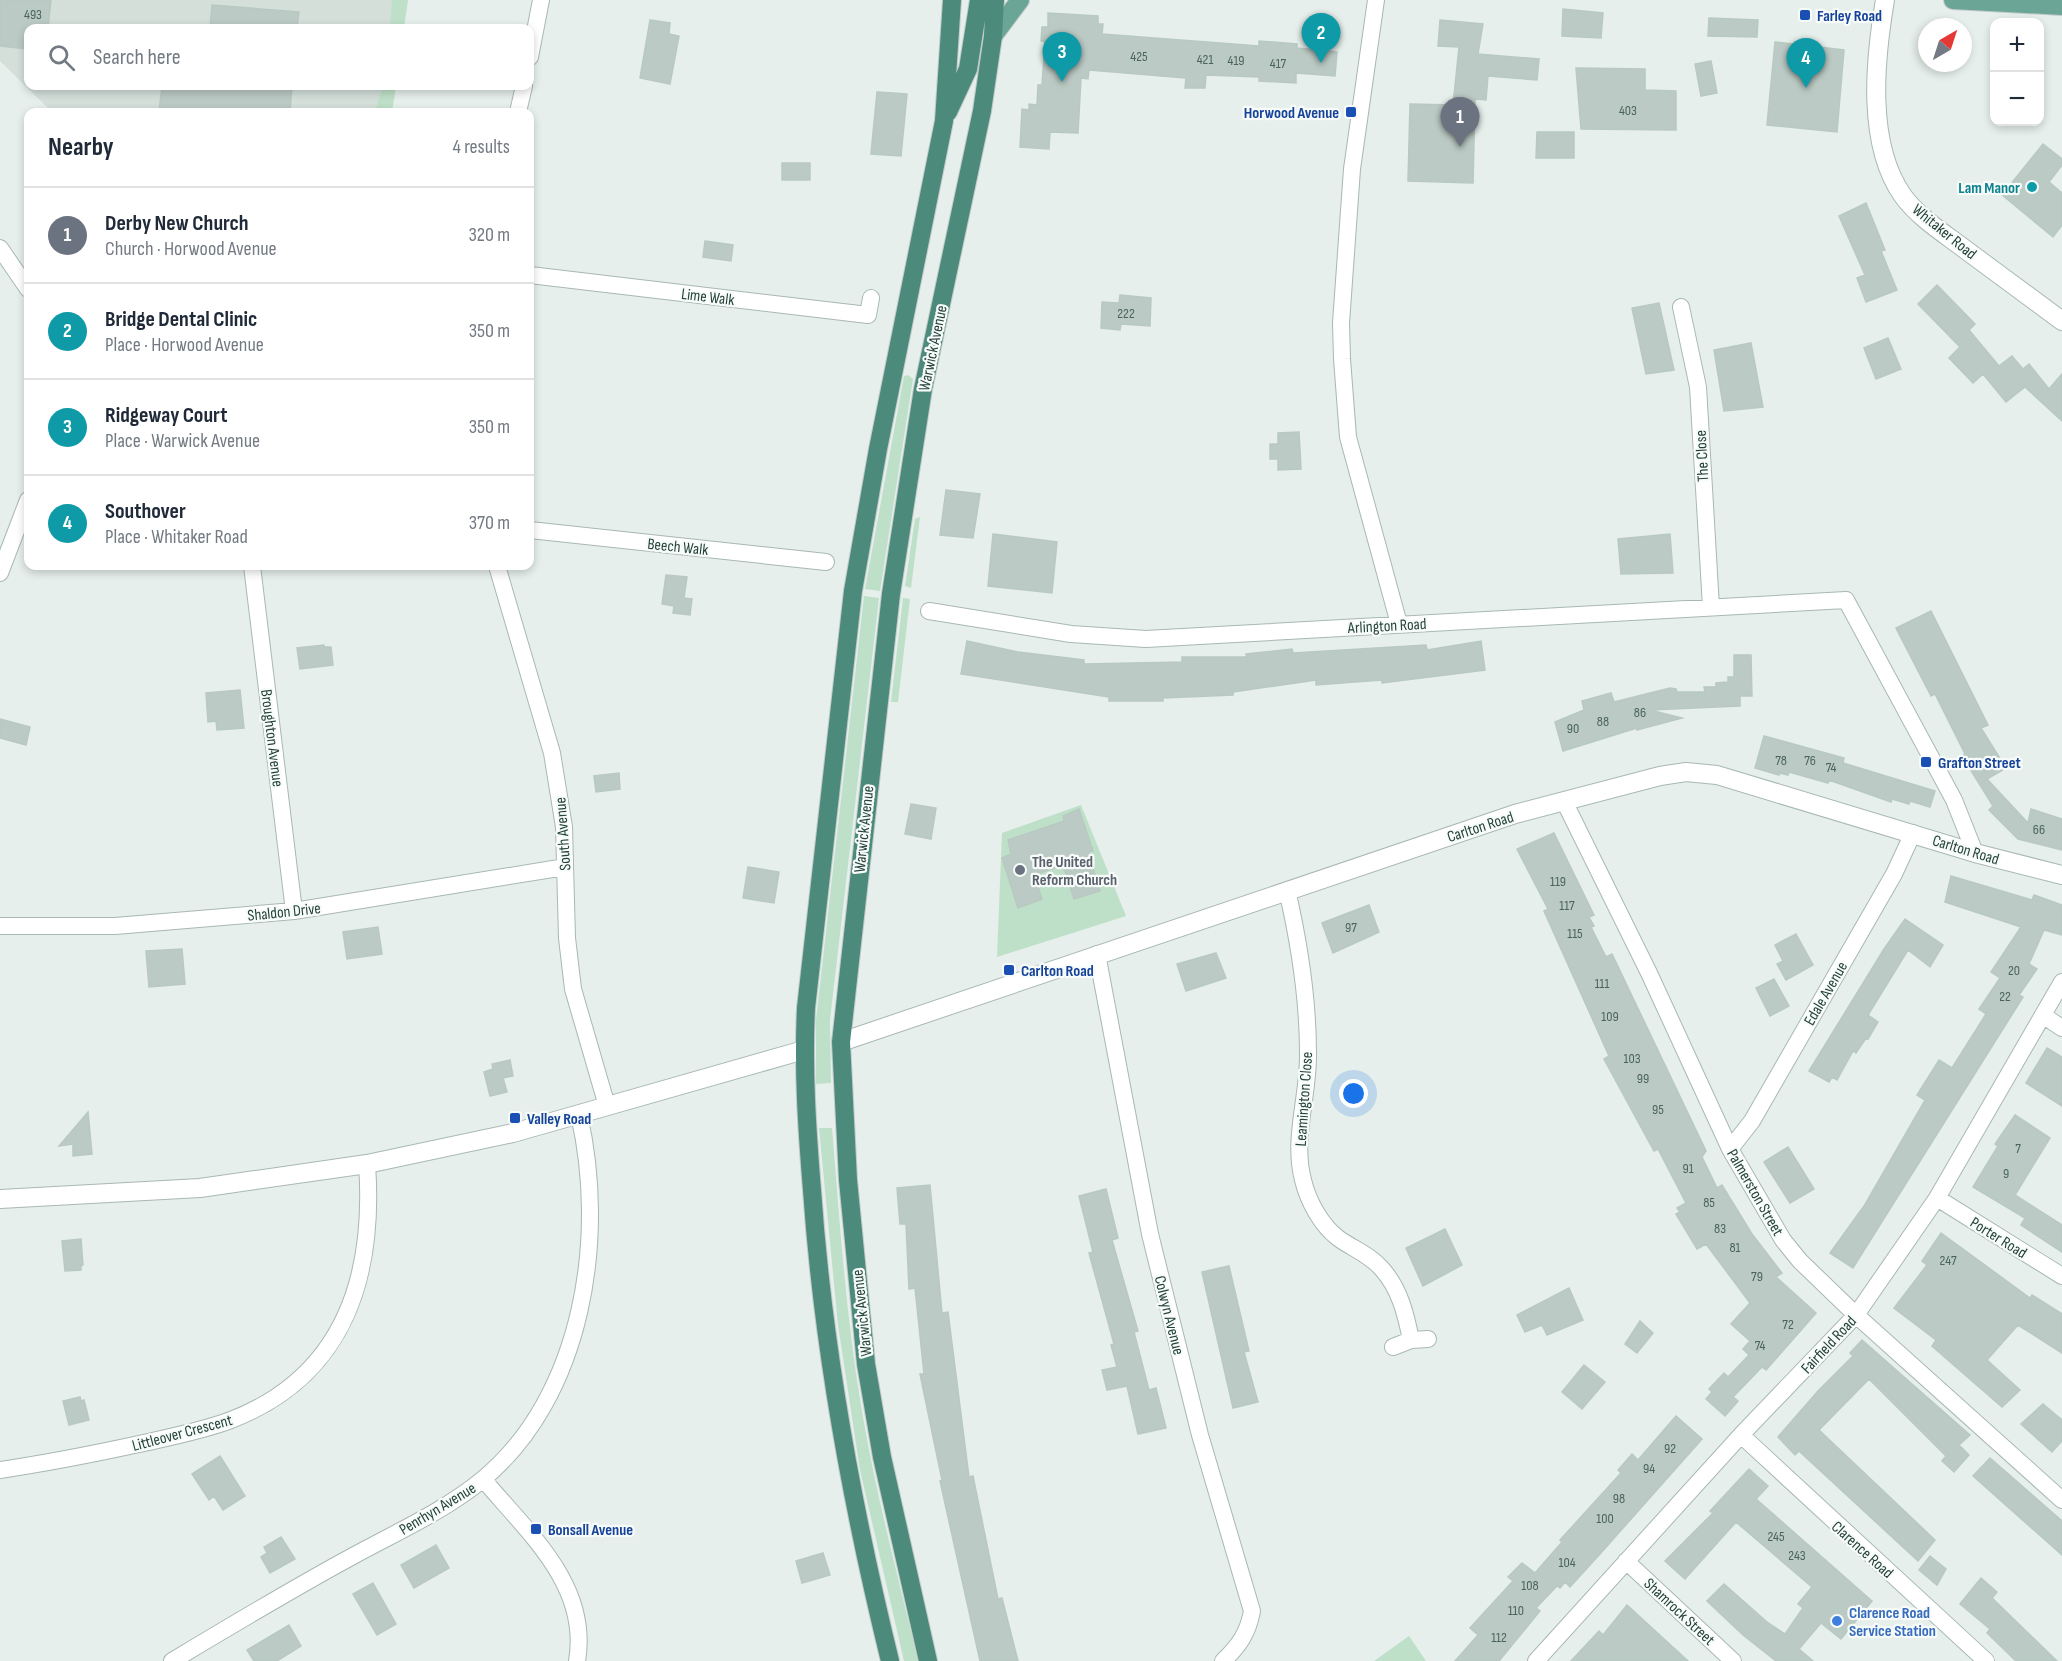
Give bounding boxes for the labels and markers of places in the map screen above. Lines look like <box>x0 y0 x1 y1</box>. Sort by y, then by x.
place label: Farley Road <box>1817 7 1882 26</box>
marker: Farley Road <box>1798 8 1812 22</box>
pin: 2 <box>1302 14 1340 63</box>
pin: 3 <box>1042 32 1082 82</box>
pin: 4 <box>1786 38 1826 88</box>
pin: 1 <box>1440 98 1480 147</box>
place label: Horwood Avenue <box>1244 104 1339 123</box>
marker: Horwood Avenue <box>1344 105 1358 119</box>
place label: Lam Manor <box>1958 179 2020 198</box>
marker: Lam Manor <box>2025 180 2039 194</box>
place label: Grafton Street <box>1938 754 2021 773</box>
marker: Grafton Street <box>1919 755 1933 769</box>
place label: The United Reform Church <box>1032 853 1117 890</box>
marker: The United Reform Church <box>1013 863 1027 877</box>
place label: Carlton Road <box>1021 962 1094 981</box>
marker: Carlton Road <box>1002 963 1016 977</box>
place label: Valley Road <box>527 1110 591 1129</box>
marker: Valley Road <box>508 1111 522 1125</box>
place label: Bonsall Avenue <box>548 1521 633 1540</box>
marker: Bonsall Avenue <box>529 1522 543 1536</box>
place label: Clarence Road Service Station <box>1849 1604 1936 1641</box>
marker: Clarence Road Service Station <box>1830 1614 1844 1628</box>

